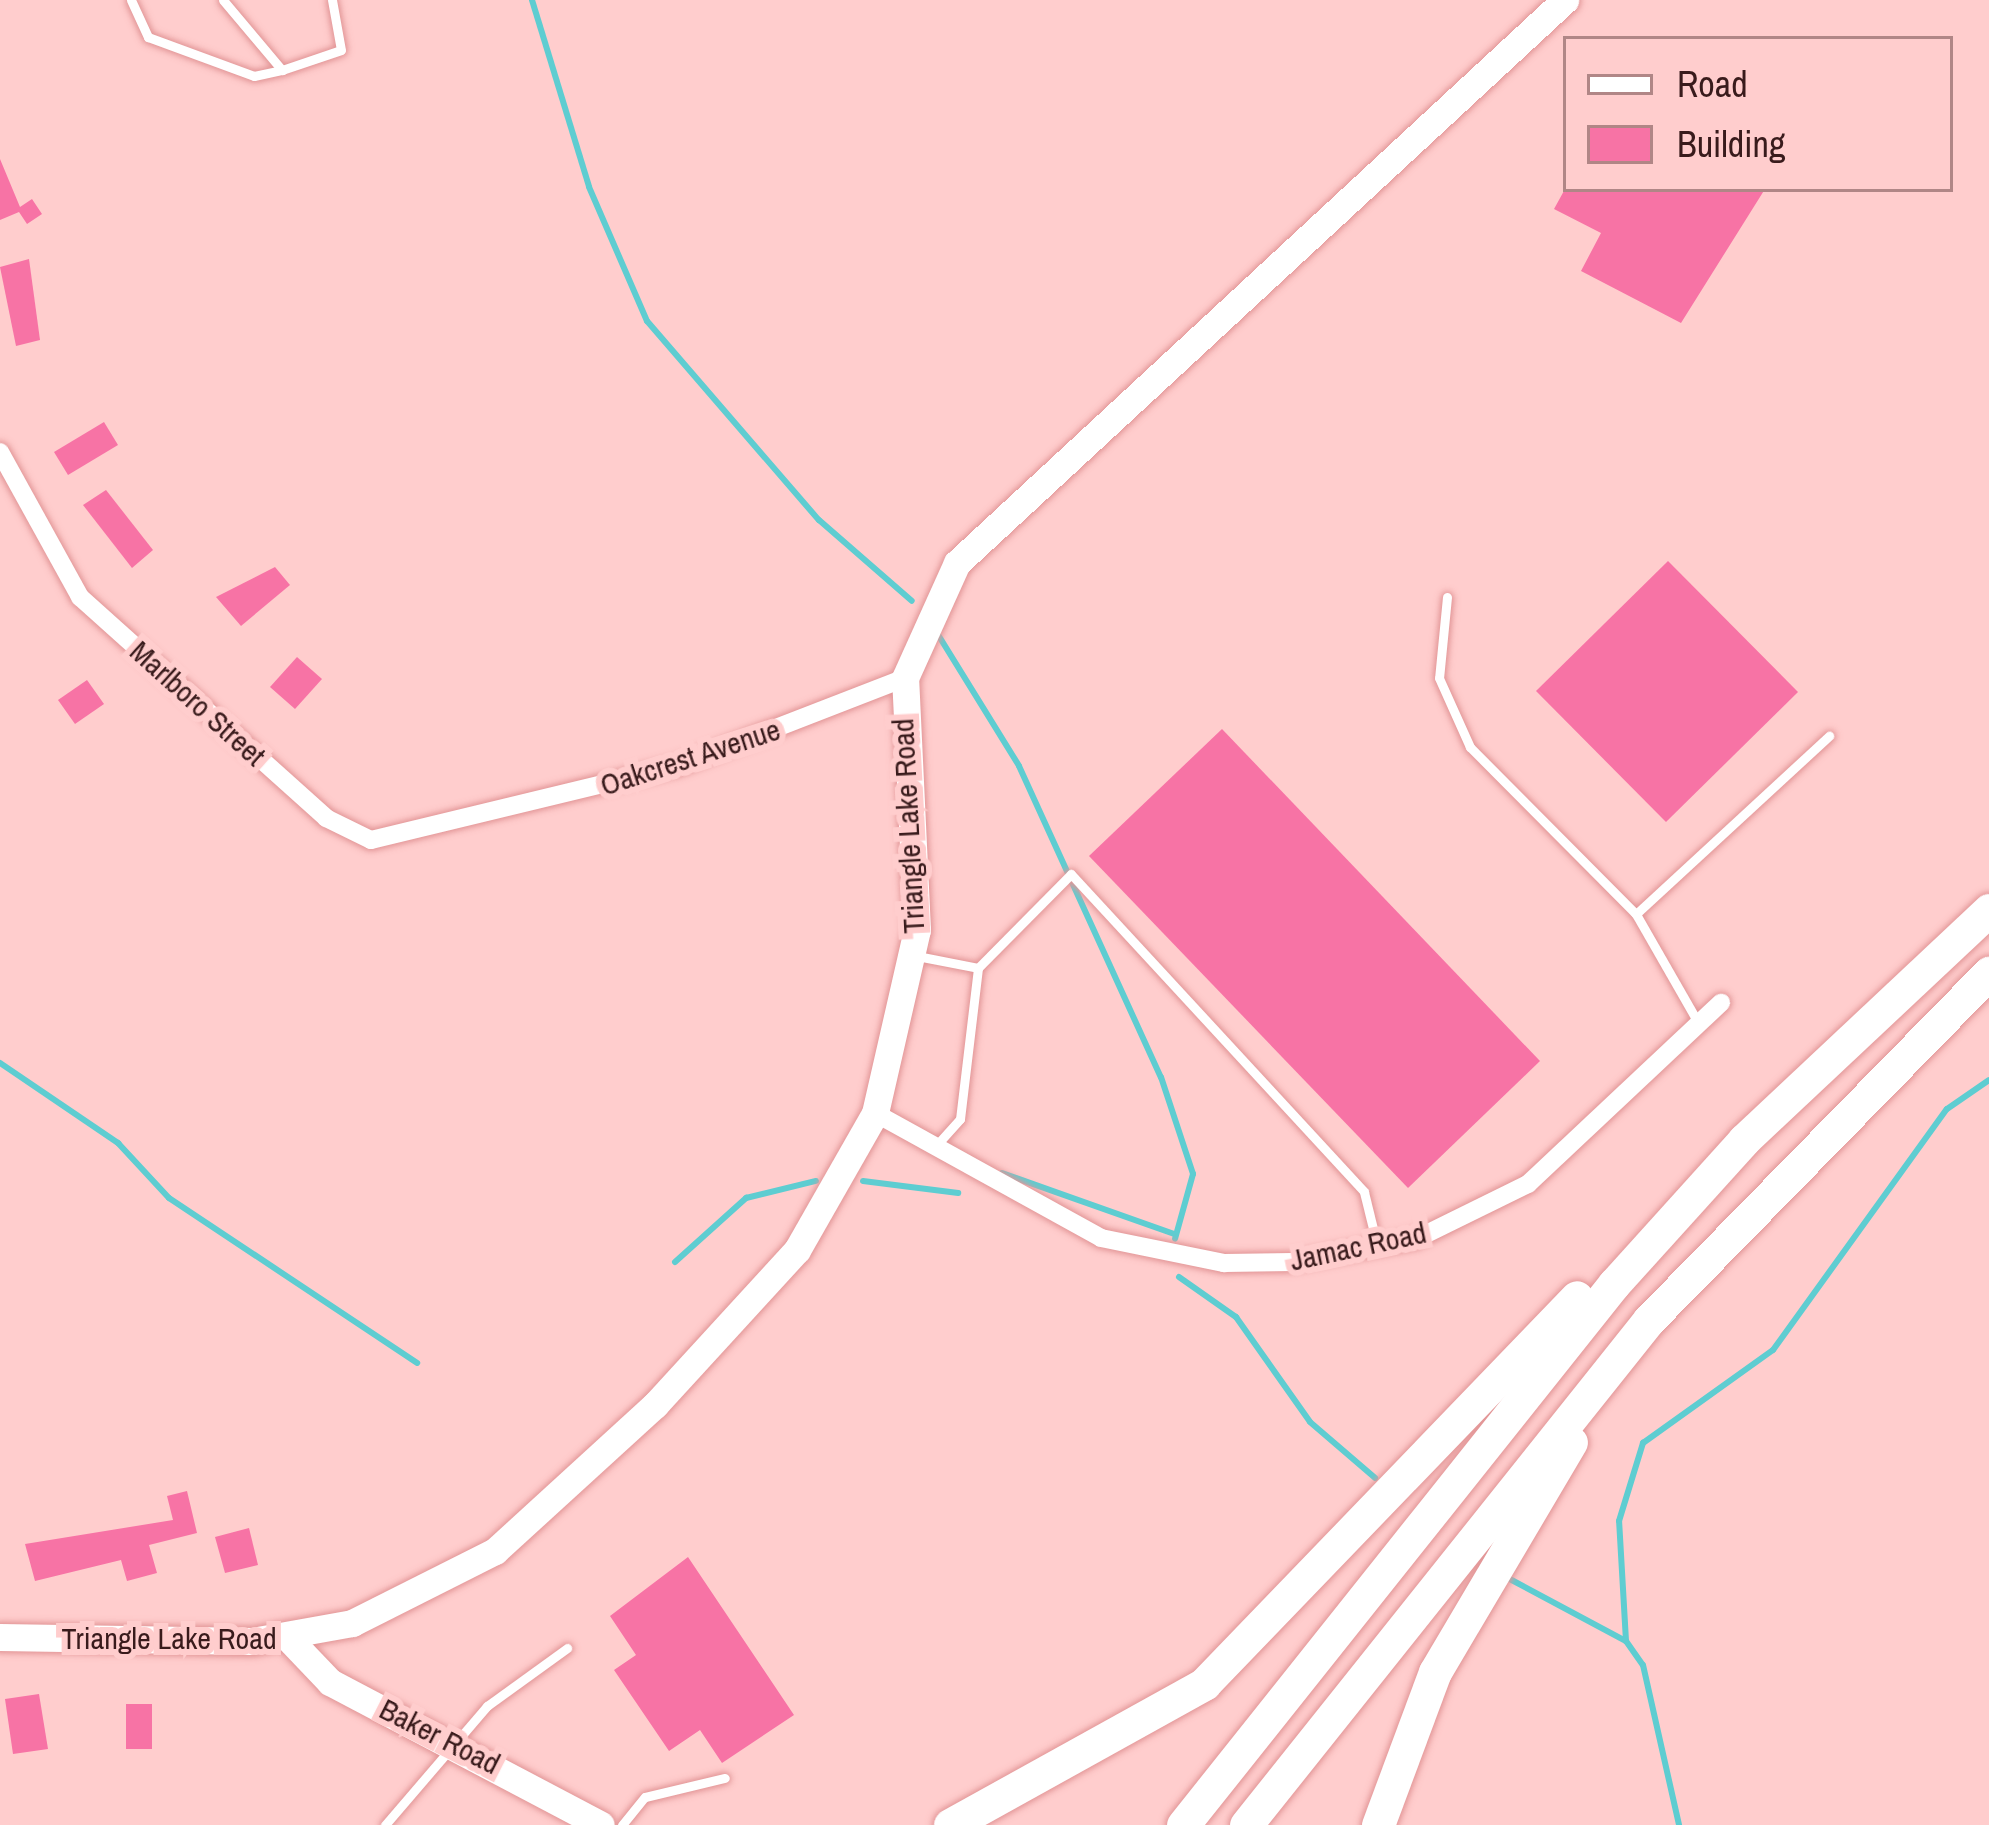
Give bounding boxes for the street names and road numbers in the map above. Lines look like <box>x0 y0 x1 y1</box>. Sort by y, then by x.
street label: Marlboro Street <box>123 633 273 773</box>
street label: Oakcrest Avenue <box>595 711 785 803</box>
street label: Triangle Lake Road <box>884 718 932 934</box>
street label: Jamac Road <box>1287 1214 1429 1278</box>
street label: Triangle Lake Road <box>61 1620 277 1656</box>
street label: Baker Road <box>374 1690 506 1782</box>

